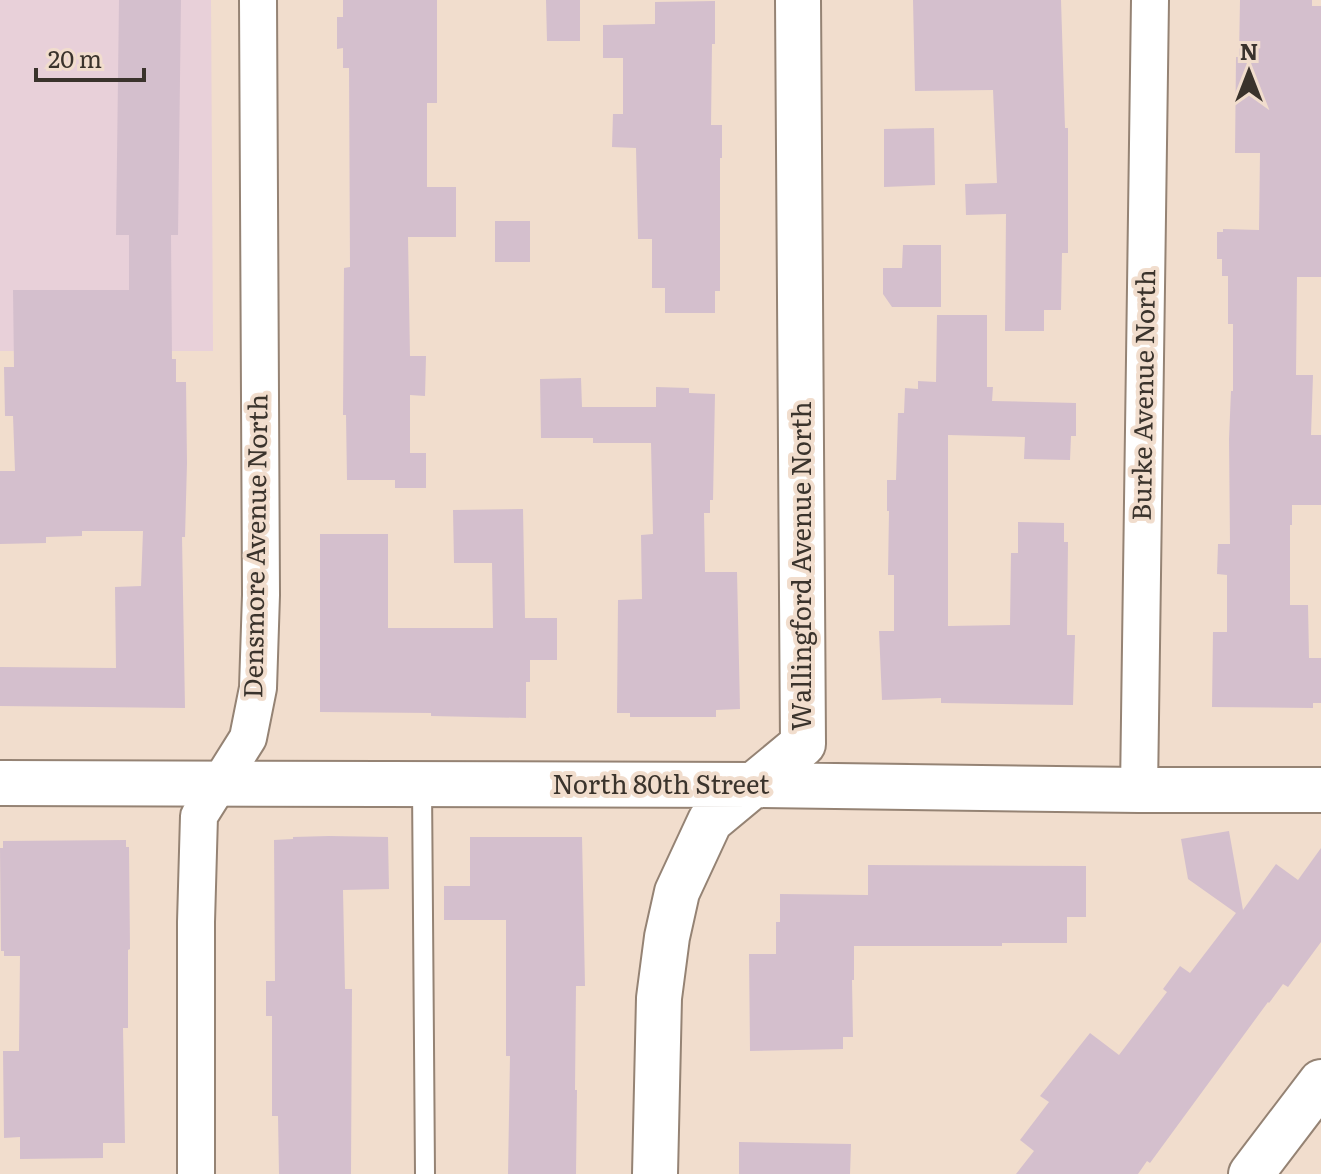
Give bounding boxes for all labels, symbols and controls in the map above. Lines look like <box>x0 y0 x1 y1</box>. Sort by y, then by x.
scale bar <box>36 32 144 82</box>
north arrow <box>1209 32 1289 112</box>
text: N <box>1240 34 1258 67</box>
text: 20 m <box>48 40 102 75</box>
street label: Burke Avenue North <box>1120 269 1163 521</box>
street label: Densmore Avenue North <box>231 393 276 699</box>
street label: Wallingford Avenue North <box>780 401 819 731</box>
street label: North 80th Street <box>552 763 770 802</box>

